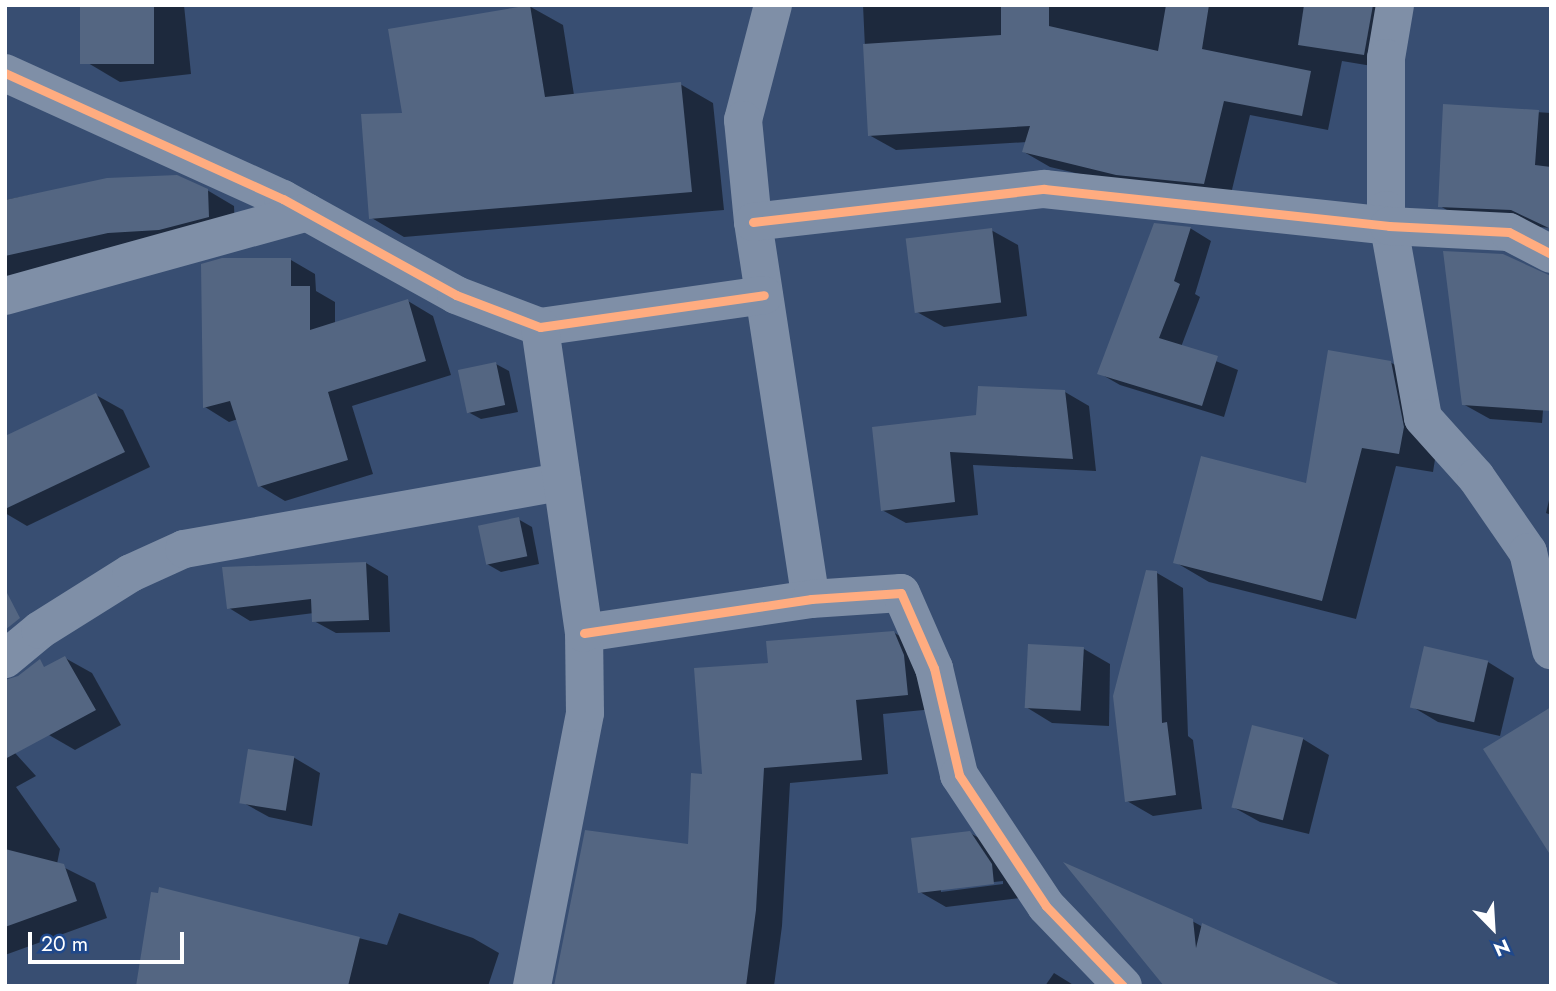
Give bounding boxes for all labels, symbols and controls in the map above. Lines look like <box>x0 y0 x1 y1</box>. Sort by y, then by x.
north arrow <box>1458 893 1528 963</box>
scale bar <box>32 918 187 962</box>
text: 20 m <box>41 929 88 959</box>
text: N <box>1489 932 1514 963</box>

